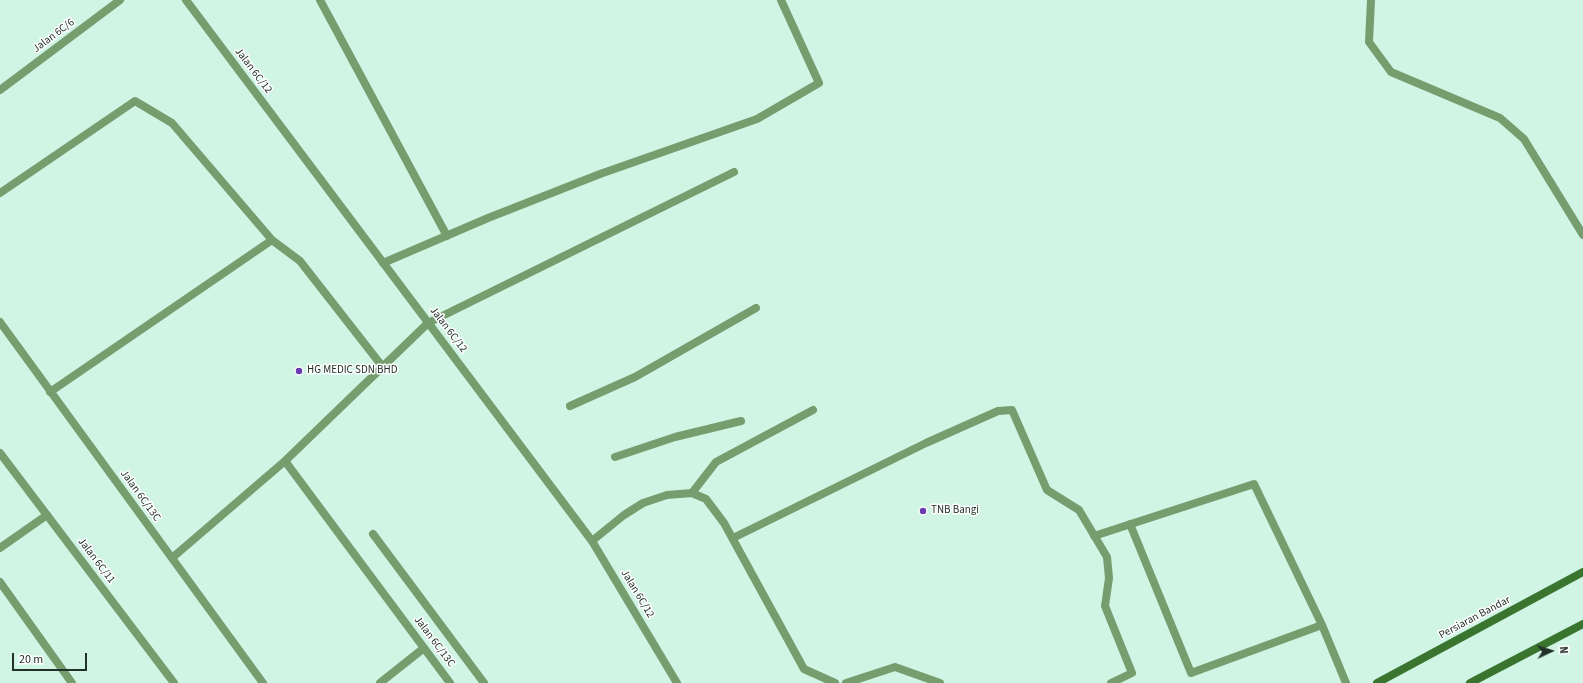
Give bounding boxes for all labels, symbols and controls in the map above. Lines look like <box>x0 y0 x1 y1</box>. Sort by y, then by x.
street label: Jalan 6C/6 <box>31 16 77 56</box>
street label: Jalan 6C/12 <box>232 46 274 96</box>
street label: Jalan 6C/12 <box>427 305 469 355</box>
place label: HG MEDIC SDN BHD <box>307 364 397 378</box>
marker: HG MEDIC SDN BHD <box>294 366 304 376</box>
street label: Jalan 6C/13C <box>117 468 163 524</box>
place label: TNB Bangi <box>931 504 979 518</box>
marker: TNB Bangi <box>918 506 928 516</box>
street label: Jalan 6C/11 <box>75 536 117 586</box>
street label: Jalan 6C/12 <box>617 567 657 621</box>
street label: Persiaran Bandar <box>1437 594 1513 642</box>
street label: Jalan 6C/13C <box>411 614 457 670</box>
north arrow <box>1531 631 1571 671</box>
scale bar <box>14 645 89 671</box>
text: N <box>1556 646 1571 654</box>
text: 20 m <box>19 651 43 668</box>

